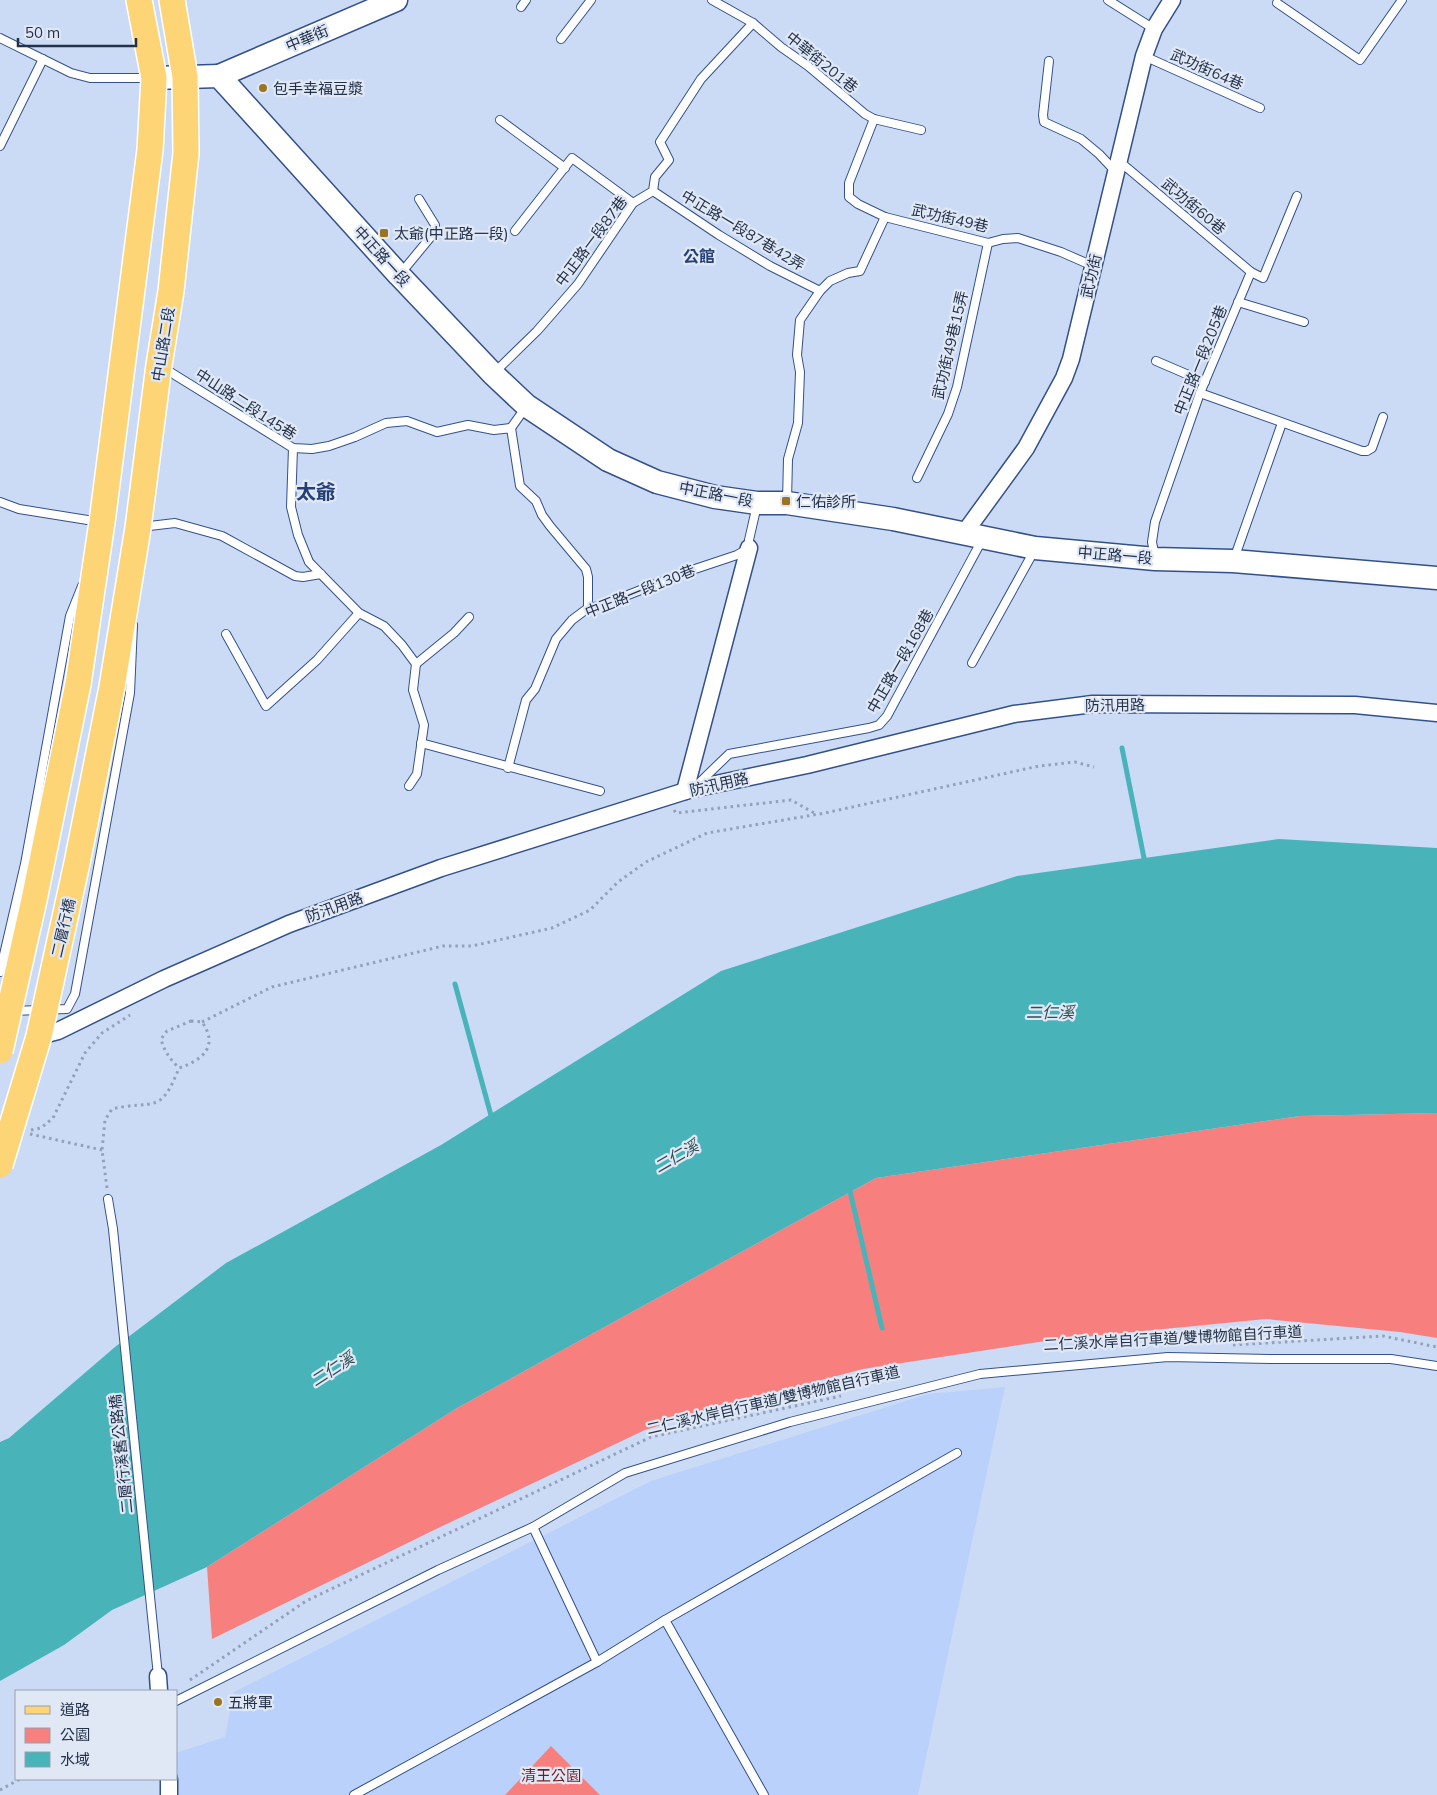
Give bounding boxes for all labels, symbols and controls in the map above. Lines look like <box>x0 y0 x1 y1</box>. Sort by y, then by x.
scale bar <box>18 15 135 47</box>
street label: 中華街 <box>283 20 331 56</box>
text: 50 m <box>25 23 60 42</box>
street label: 中華街201巷 <box>782 27 862 97</box>
street label: 武功街64巷 <box>1168 44 1246 94</box>
place label: 包手幸福豆漿 <box>273 79 363 98</box>
marker: 包手幸福豆漿 <box>257 82 269 94</box>
street label: 武功街60巷 <box>1158 174 1230 238</box>
street label: 中正路一段87巷42弄 <box>678 186 808 274</box>
street label: 中正路一段87巷 <box>551 192 631 290</box>
street label: 武功街49巷 <box>910 200 990 236</box>
street label: 中正路一段 <box>350 222 414 290</box>
place label: 太爺(中正路一段) <box>394 224 509 243</box>
marker: 太爺(中正路一段) <box>378 227 390 239</box>
district label: 公館 <box>683 246 715 266</box>
street label: 武功街 <box>1077 252 1105 300</box>
street label: 武功街49巷15弄 <box>928 289 972 401</box>
street label: 中正路一段205巷 <box>1169 302 1231 418</box>
street label: 中山路二段 <box>148 305 178 383</box>
street label: 中山路二段145巷 <box>192 364 300 444</box>
street label: 中正路一段 <box>677 478 755 510</box>
district label: 太爺 <box>296 479 336 504</box>
place label: 仁佑診所 <box>796 492 856 511</box>
marker: 仁佑診所 <box>780 495 792 507</box>
street label: 中正路一段 <box>1077 542 1153 568</box>
street label: 中正路一段130巷 <box>582 560 698 622</box>
street label: 中正路一段168巷 <box>863 606 937 716</box>
street label: 防汛用路 <box>1085 695 1145 715</box>
street label: 防汛用路 <box>688 768 750 800</box>
street label: 防汛用路 <box>303 888 365 926</box>
street label: 二層行橋 <box>47 897 79 959</box>
water label: 二仁溪 <box>1026 1002 1076 1022</box>
water label: 二仁溪 <box>650 1134 704 1177</box>
street label: 二仁溪水岸自行車道/雙博物館自行車道 <box>1043 1322 1303 1354</box>
water label: 二仁溪 <box>306 1346 359 1390</box>
street label: 二仁溪水岸自行車道/雙博物館自行車道 <box>645 1362 901 1438</box>
street label: 二層行溪舊公路橋 <box>105 1393 137 1515</box>
legend <box>15 1690 178 1780</box>
place label: 五將軍 <box>228 1693 273 1712</box>
marker: 五將軍 <box>212 1696 224 1708</box>
text: 道路 <box>60 1700 90 1719</box>
text: 公園 <box>60 1725 90 1744</box>
text: 水域 <box>60 1750 90 1769</box>
park label: 清王公園 <box>521 1766 581 1785</box>

